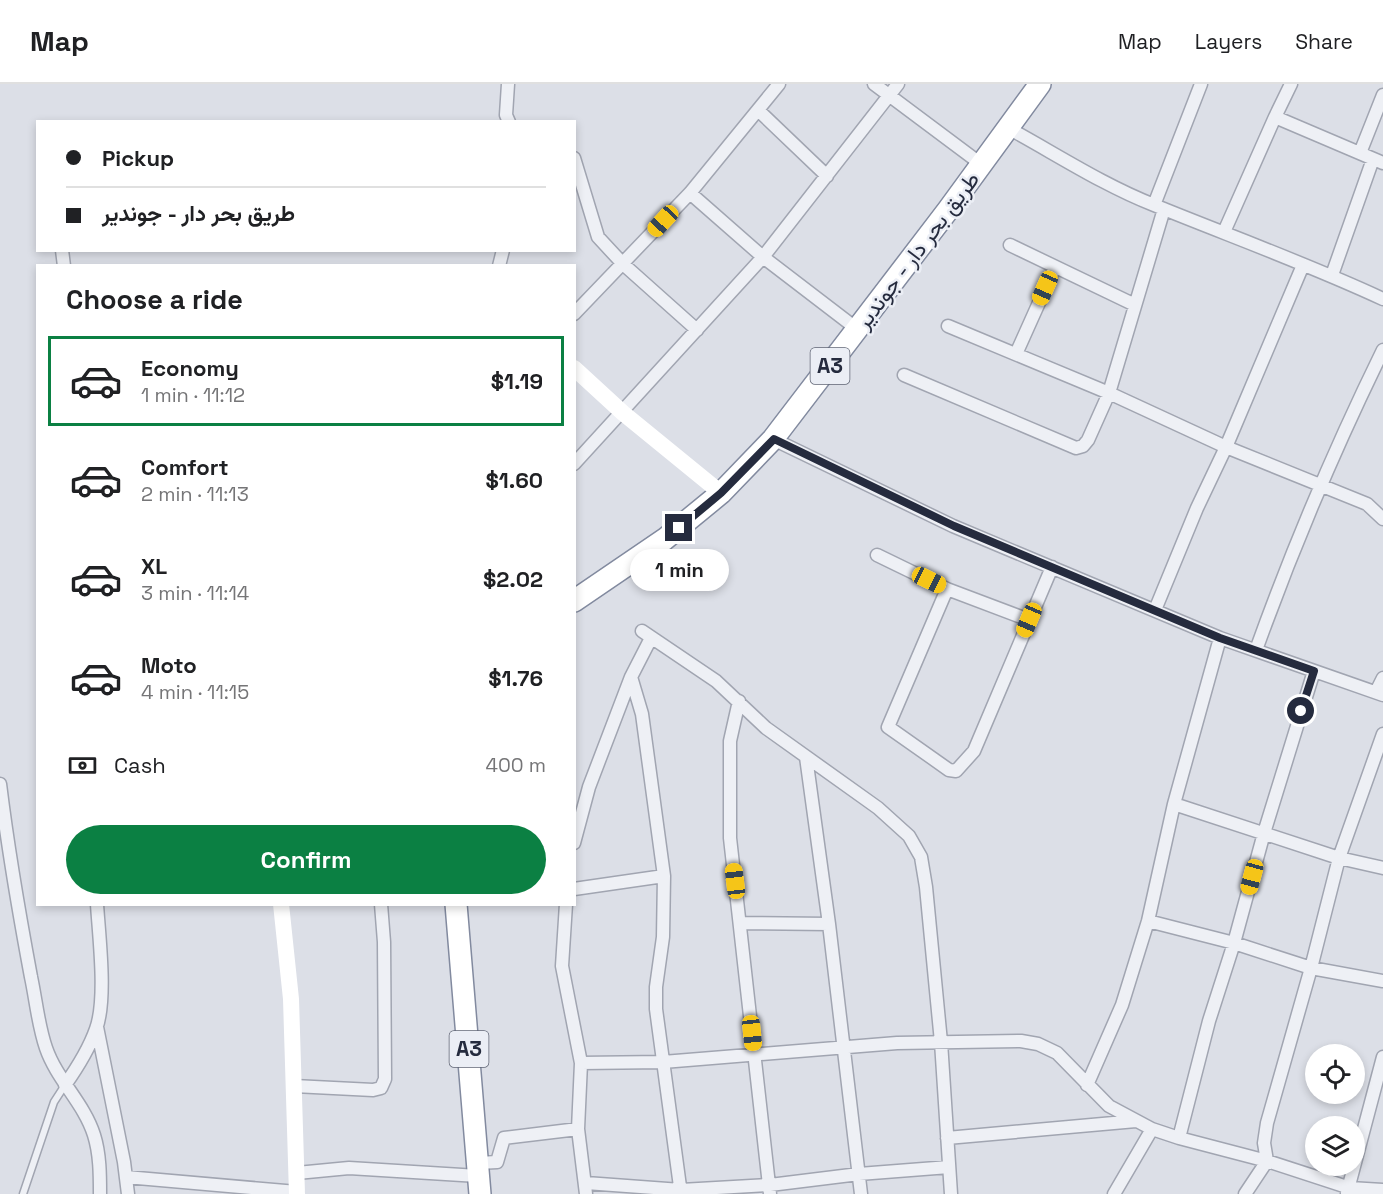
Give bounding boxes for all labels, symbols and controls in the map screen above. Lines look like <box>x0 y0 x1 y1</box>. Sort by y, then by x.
text: Map <box>30 23 89 59</box>
text: Map <box>1118 28 1162 55</box>
text: Layers <box>1195 28 1262 55</box>
text: Share <box>1295 28 1353 55</box>
text: Pickup <box>102 144 174 172</box>
street label: طريق بحر دار - جوندير <box>848 166 985 335</box>
text: طريق بحر دار - جوندير <box>102 199 295 227</box>
car <box>644 202 682 240</box>
car <box>1029 268 1061 308</box>
text: Choose a ride <box>66 282 243 317</box>
road number: A3 <box>810 348 850 384</box>
icon: car <box>69 354 123 408</box>
text: Economy <box>141 354 239 382</box>
text: $1.19 <box>491 367 543 395</box>
text: 1 min · 11:12 <box>141 382 245 408</box>
icon: car <box>69 453 123 507</box>
text: Comfort <box>141 453 229 481</box>
text: $1.60 <box>486 466 543 494</box>
text: 2 min · 11:13 <box>141 481 249 507</box>
route end <box>665 514 692 541</box>
callout: 1 min <box>630 549 728 591</box>
icon: car <box>69 552 123 606</box>
text: XL <box>141 552 167 580</box>
text: 1 min <box>655 557 704 583</box>
car <box>909 564 949 596</box>
text: $2.02 <box>483 565 543 593</box>
text: 3 min · 11:14 <box>141 580 249 606</box>
car <box>1014 600 1044 640</box>
icon: car <box>69 651 123 705</box>
text: Moto <box>141 651 197 679</box>
text: $1.76 <box>488 664 543 692</box>
text: 4 min · 11:15 <box>141 679 249 705</box>
route start <box>1287 697 1314 724</box>
icon: cash <box>66 749 99 782</box>
text: Cash <box>114 751 166 779</box>
text: 400 m <box>486 752 546 778</box>
button: Confirm <box>66 825 546 894</box>
car <box>1239 857 1265 897</box>
car <box>724 862 746 900</box>
car <box>741 1014 763 1052</box>
road number: A3 <box>450 1031 488 1067</box>
map controls <box>1305 1044 1365 1176</box>
button: locate <box>1305 1044 1365 1104</box>
button: layers <box>1305 1116 1365 1176</box>

